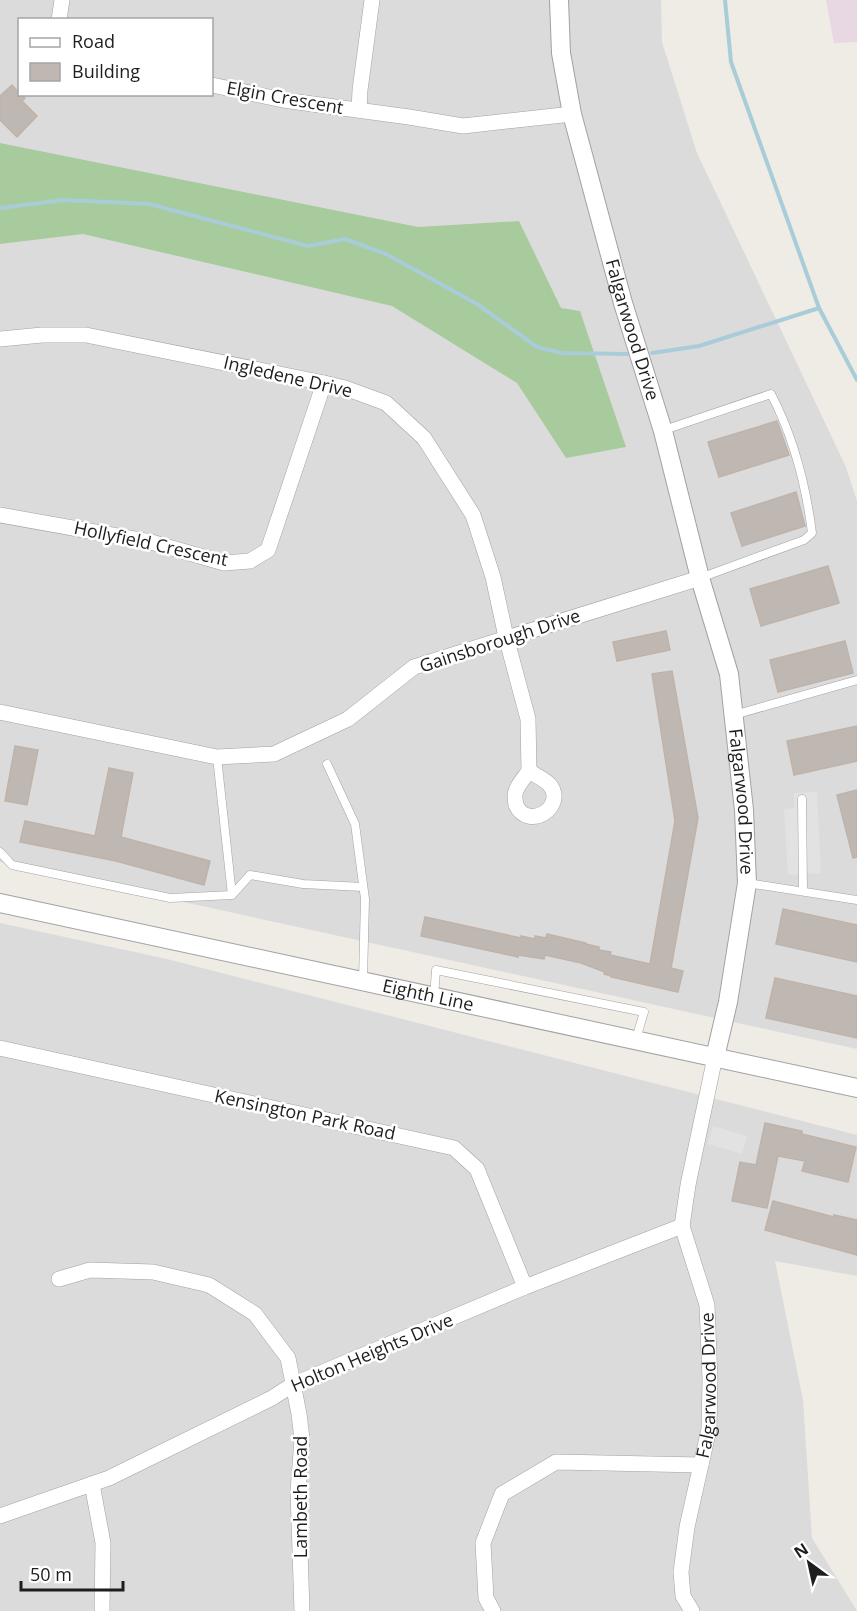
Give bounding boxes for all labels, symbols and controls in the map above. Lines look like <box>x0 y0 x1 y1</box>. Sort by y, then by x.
legend <box>18 18 213 96</box>
text: Road <box>72 29 115 53</box>
text: Building <box>72 59 140 83</box>
street label: Elgin Crescent <box>225 75 345 119</box>
street label: Falgarwood Drive <box>601 256 666 403</box>
street label: Ingledene Drive <box>221 350 355 403</box>
street label: Hollyfield Crescent <box>72 515 230 571</box>
street label: Gainsborough Drive <box>416 603 583 677</box>
street label: Falgarwood Drive <box>724 727 760 875</box>
street label: Eighth Line <box>381 973 476 1016</box>
street label: Kensington Park Road <box>213 1083 398 1145</box>
street label: Holton Heights Drive <box>287 1307 456 1397</box>
street label: Falgarwood Drive <box>690 1312 721 1460</box>
street label: Lambeth Road <box>288 1436 312 1558</box>
north arrow <box>779 1533 839 1593</box>
text: N <box>789 1538 812 1563</box>
scale bar <box>21 1554 123 1592</box>
text: 50 m <box>30 1562 72 1586</box>

